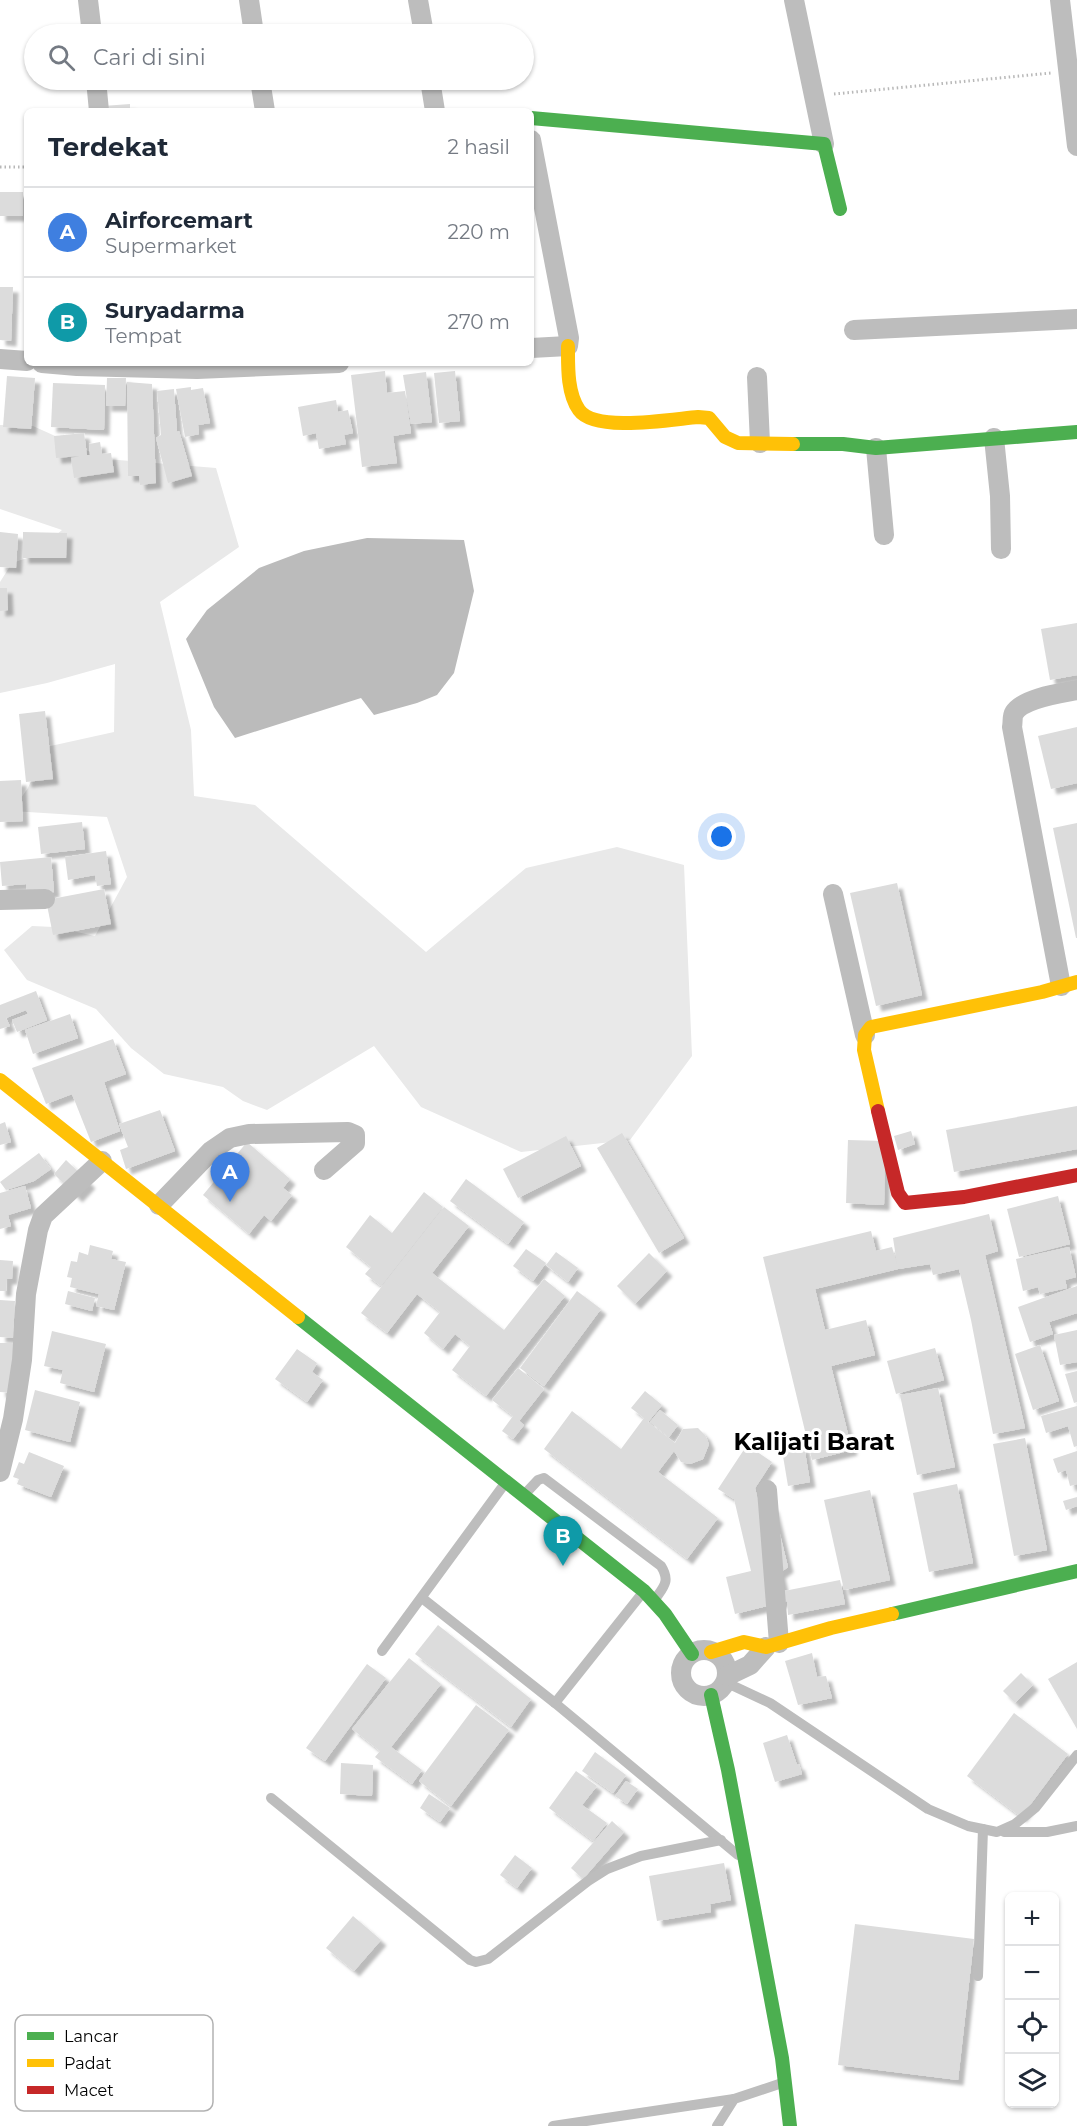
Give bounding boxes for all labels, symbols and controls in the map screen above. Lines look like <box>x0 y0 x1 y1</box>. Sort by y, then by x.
search box <box>24 24 534 90</box>
icon: search <box>45 41 78 74</box>
text: Cari di sini <box>93 44 206 71</box>
text: Terdekat <box>48 131 169 163</box>
text: 2 hasil <box>448 135 510 159</box>
text: Airforcemart <box>105 207 253 234</box>
text: A <box>60 220 75 244</box>
text: 220 m <box>448 220 510 244</box>
text: Supermarket <box>105 234 237 258</box>
text: Suryadarma <box>105 297 245 324</box>
text: B <box>60 310 75 334</box>
text: 270 m <box>448 310 510 334</box>
text: Tempat <box>105 324 182 348</box>
your location <box>707 822 736 851</box>
pin: A <box>210 1152 250 1202</box>
district label: Kalijati Barat <box>733 1427 895 1456</box>
pin: B <box>544 1516 582 1566</box>
map controls <box>1005 1892 1059 2108</box>
button: + <box>1005 1892 1059 1946</box>
button: − <box>1005 1946 1059 2000</box>
button: locate <box>1005 2000 1059 2054</box>
legend <box>15 2015 213 2111</box>
text: Lancar <box>64 2027 119 2046</box>
text: Padat <box>64 2054 112 2073</box>
button: layers <box>1005 2054 1059 2108</box>
text: Macet <box>64 2081 114 2100</box>

